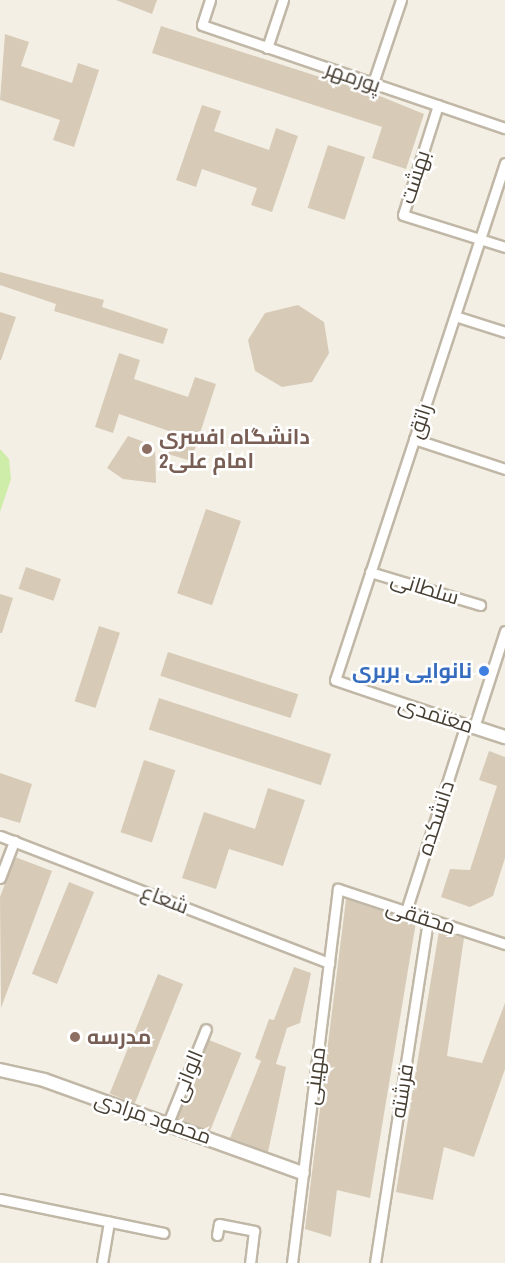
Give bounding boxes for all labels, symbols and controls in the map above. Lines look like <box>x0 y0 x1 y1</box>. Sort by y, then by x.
street label: پورمهر <box>322 56 384 98</box>
street label: بهشت <box>395 147 435 207</box>
street label: راتق <box>403 400 437 442</box>
place label: دانشگاه افسری امام علی2 <box>159 424 310 474</box>
marker: دانشگاه افسری امام علی2 <box>140 442 154 456</box>
street label: سلطانی <box>388 566 462 610</box>
place label: نانوایی بربری <box>352 658 472 684</box>
marker: نانوایی بربری <box>477 664 491 678</box>
street label: معتمدی <box>395 691 477 739</box>
street label: دانشکده <box>412 778 460 858</box>
street label: شعاع <box>138 879 192 919</box>
street label: محققی <box>383 894 459 940</box>
place label: مدرسه <box>87 1024 151 1050</box>
marker: مدرسه <box>68 1030 82 1044</box>
street label: مهینی <box>299 1046 331 1106</box>
street label: الوانی <box>165 1047 209 1105</box>
street label: فرشته <box>385 1062 419 1120</box>
street label: محمود مرادی <box>91 1086 215 1150</box>

